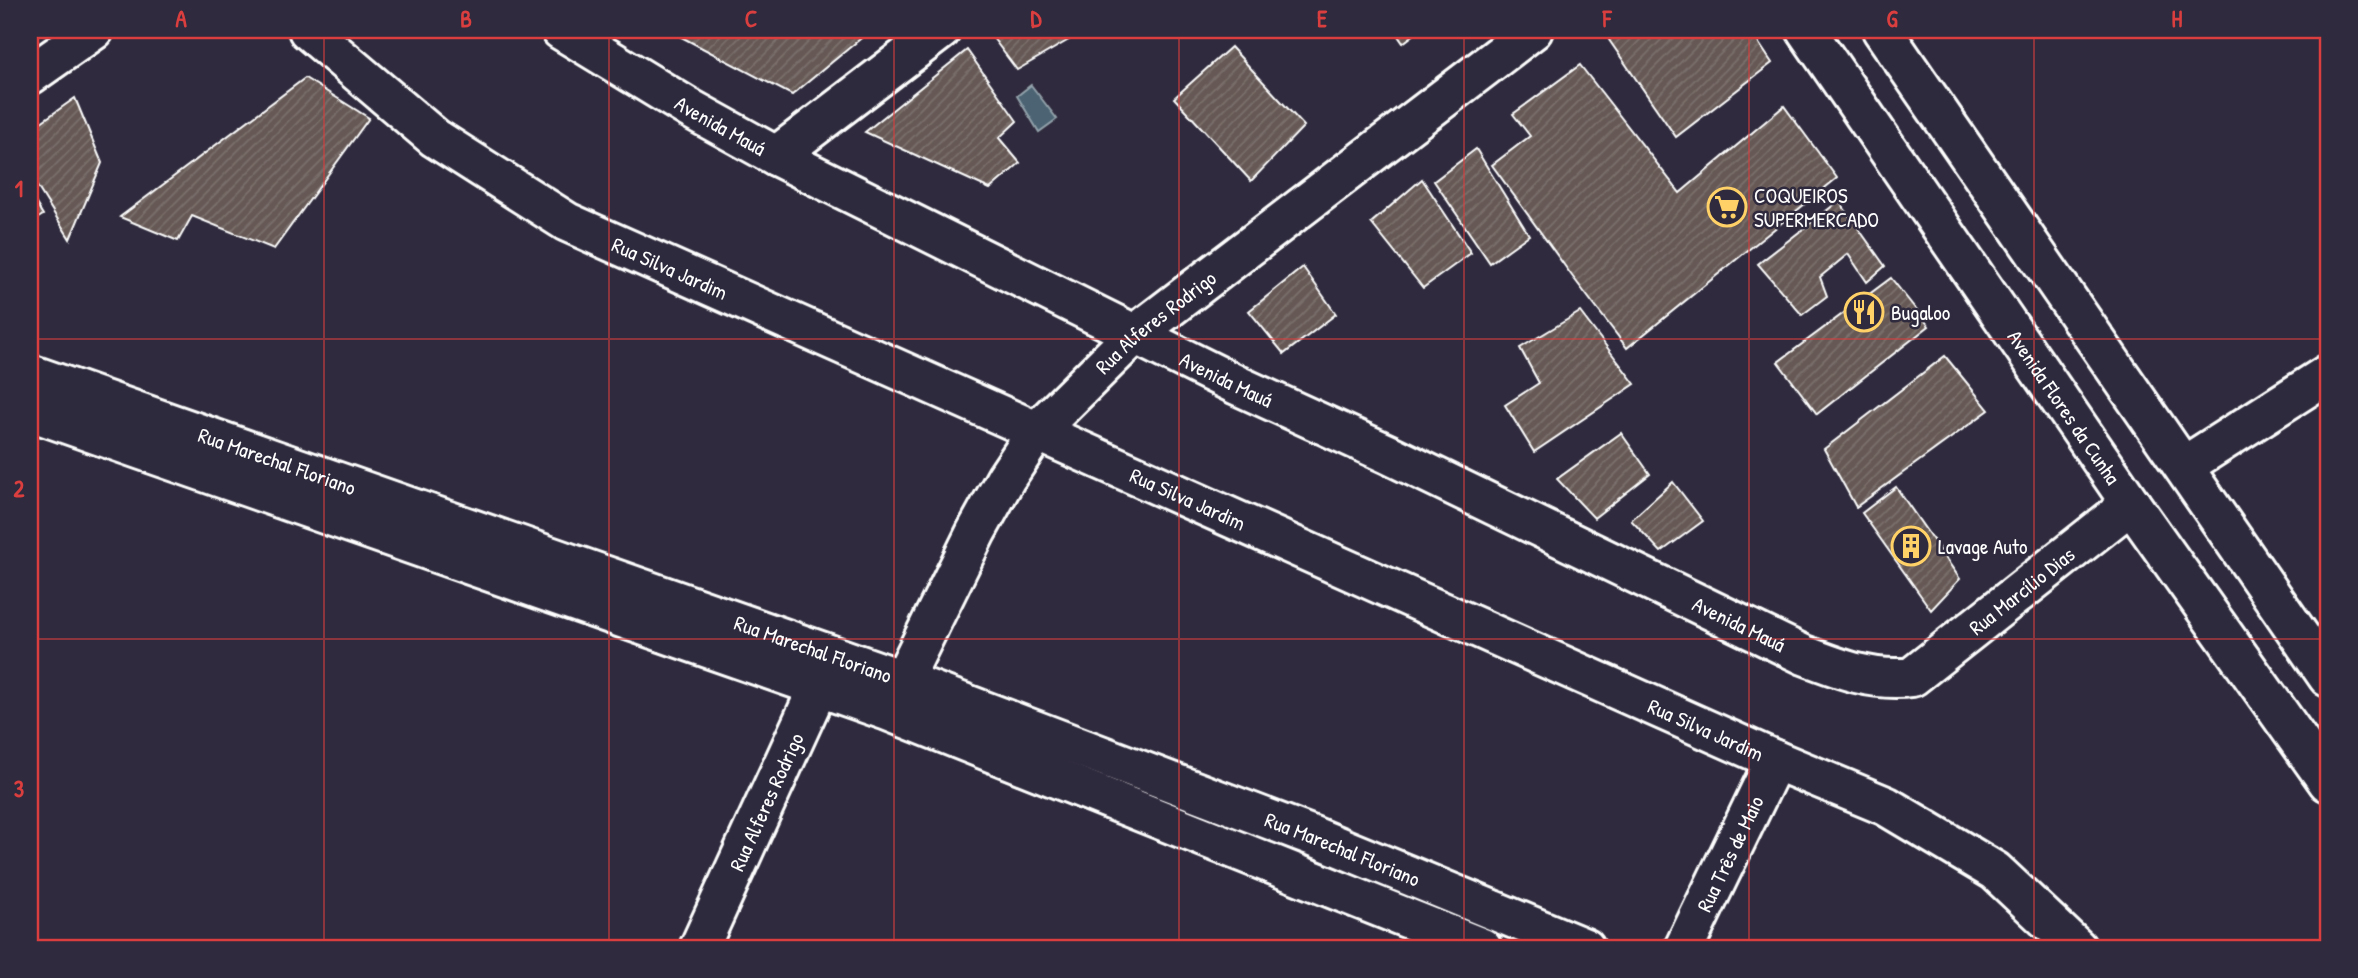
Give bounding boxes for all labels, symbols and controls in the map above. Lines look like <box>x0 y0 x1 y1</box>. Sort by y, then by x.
text: A <box>175 3 187 34</box>
text: B <box>460 3 472 34</box>
text: C <box>745 3 757 34</box>
text: D <box>1031 3 1043 34</box>
text: E <box>1317 3 1328 34</box>
text: F <box>1602 3 1613 34</box>
text: G <box>1886 3 1898 34</box>
text: H <box>2172 3 2183 34</box>
street label: Avenida Mauá <box>670 88 771 162</box>
text: 1 <box>15 173 23 204</box>
place label: COQUEIROS SUPERMERCADO <box>1754 181 1879 234</box>
supermarket icon: COQUEIROS SUPERMERCADO <box>1706 186 1748 228</box>
street label: Rua Silva Jardim <box>608 229 733 306</box>
street label: Rua Alferes Rodrigo <box>1089 263 1222 380</box>
restaurant icon: Bugaloo <box>1843 291 1885 333</box>
place label: Bugaloo <box>1891 298 1950 327</box>
street label: Avenida Flores da Cunha <box>2001 324 2128 490</box>
street label: Avenida Mauá <box>1175 344 1278 414</box>
street label: Rua Marechal Floriano <box>195 420 360 502</box>
street label: Rua Silva Jardim <box>1126 460 1250 537</box>
text: 2 <box>14 473 25 504</box>
building icon: Lavage Auto <box>1890 525 1932 567</box>
place label: Lavage Auto <box>1938 532 2028 561</box>
street label: Rua Marcílio Dias <box>1962 540 2080 641</box>
street label: Avenida Mauá <box>1688 589 1790 658</box>
street label: Rua Marechal Floriano <box>731 608 896 689</box>
street label: Rua Silva Jardim <box>1644 691 1768 768</box>
street label: Rua Alferes Rodrigo <box>722 728 810 875</box>
text: 3 <box>14 773 24 804</box>
street label: Rua Três de Maio <box>1689 791 1770 916</box>
street label: Rua Marechal Floriano <box>1261 805 1425 893</box>

